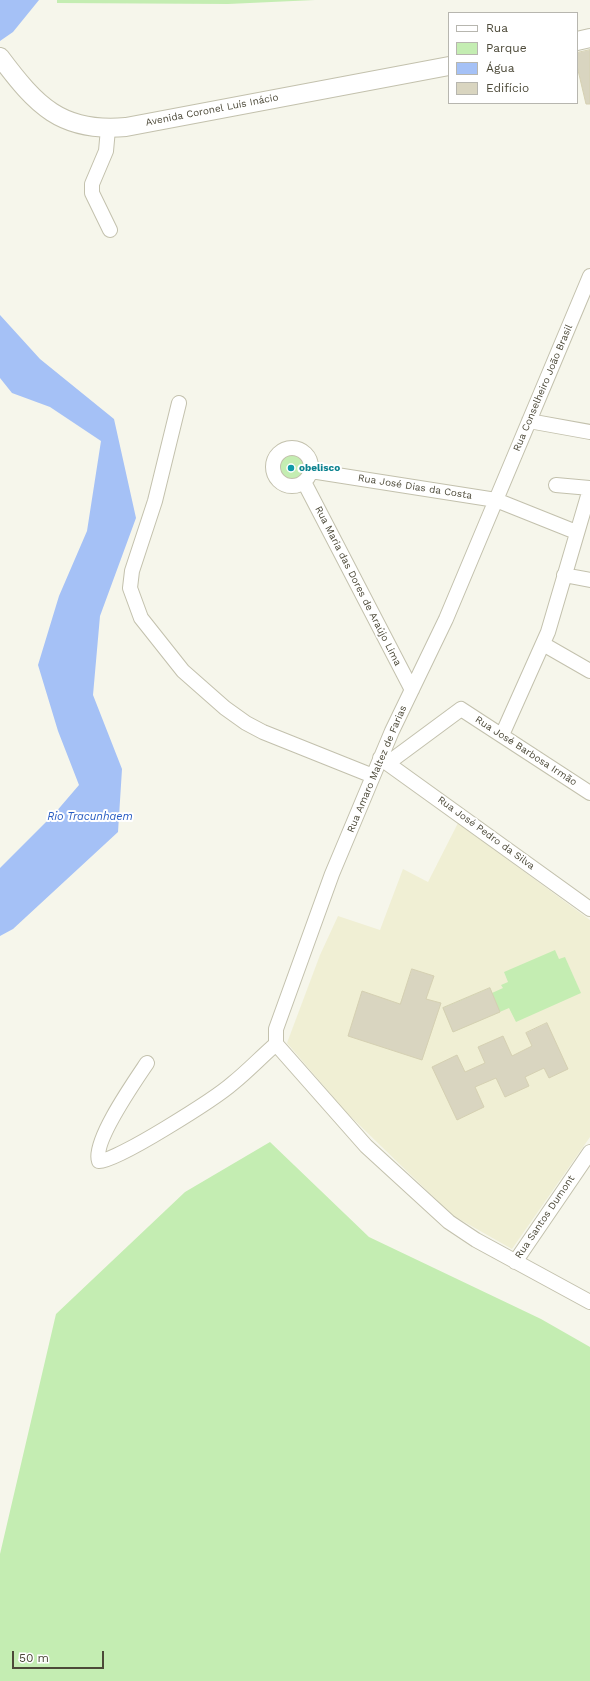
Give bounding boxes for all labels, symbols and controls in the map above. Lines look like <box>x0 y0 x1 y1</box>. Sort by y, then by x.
legend <box>448 12 578 104</box>
text: Rua <box>486 21 508 35</box>
text: Parque <box>486 41 527 55</box>
text: Água <box>486 61 515 75</box>
text: Edifício <box>486 81 529 95</box>
street label: Avenida Coronel Luís Inácio <box>145 91 279 129</box>
street label: Rua Conselheiro João Brasil <box>511 323 575 453</box>
place label: obelisco <box>299 462 340 474</box>
marker: obelisco <box>286 463 296 473</box>
street label: Rua José Dias da Costa <box>357 472 473 502</box>
street label: Rua Maria das Dores de Araújo Lima <box>312 504 404 668</box>
street label: Rua Amaro Maltez de Farias <box>345 704 409 834</box>
street label: Rua José Barbosa Irmão <box>473 714 579 788</box>
street label: Rua José Pedro da Silva <box>435 794 537 872</box>
water label: Rio Tracunhaem <box>47 810 133 824</box>
street label: Rua Santos Dumont <box>513 1173 577 1261</box>
scale bar <box>14 1643 106 1669</box>
text: 50 m <box>19 1651 49 1665</box>

